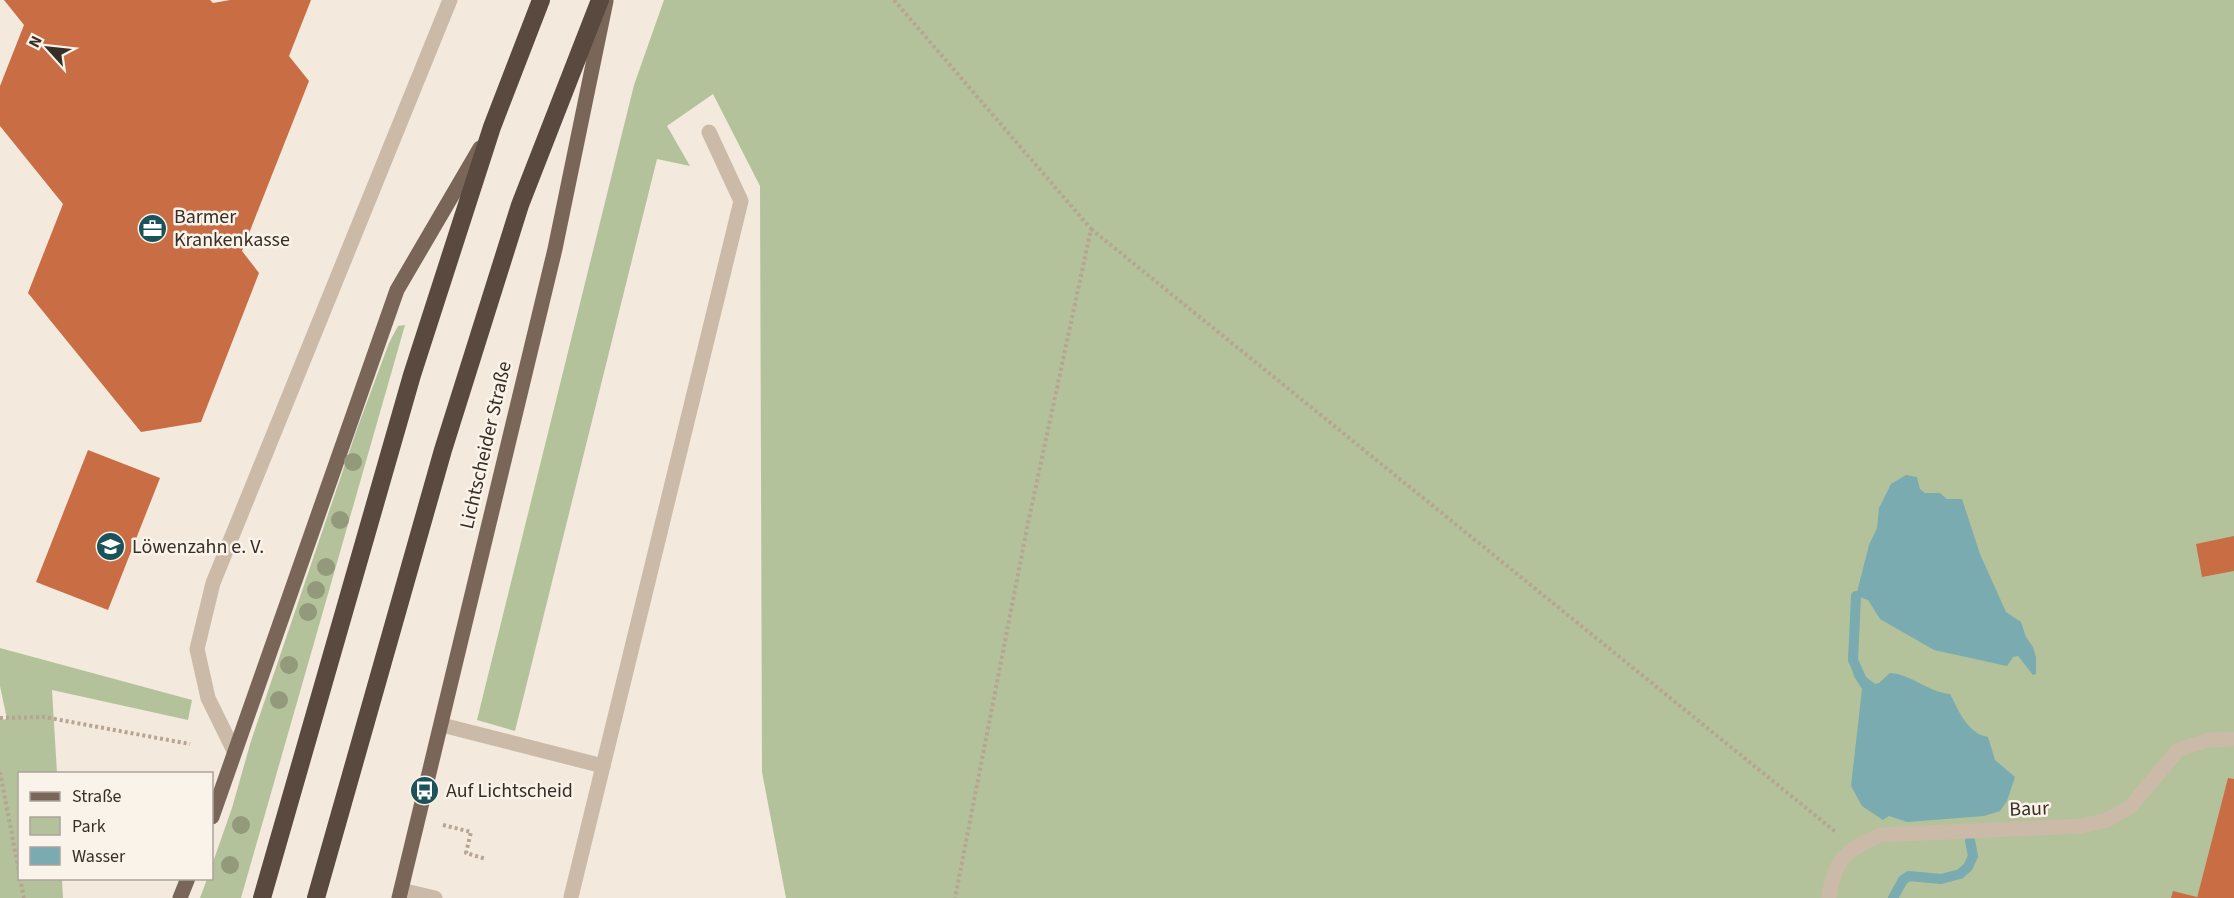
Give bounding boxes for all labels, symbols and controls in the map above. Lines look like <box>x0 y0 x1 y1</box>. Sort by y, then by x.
north arrow <box>18 18 78 78</box>
text: N <box>23 32 48 51</box>
place label: Barmer Krankenkasse <box>174 203 290 254</box>
office icon: Barmer Krankenkasse <box>137 212 169 244</box>
street label: Lichtscheider Straße <box>453 359 519 532</box>
school or university icon: Löwenzahn e. V. <box>95 530 127 562</box>
place label: Löwenzahn e. V. <box>132 533 264 561</box>
legend <box>18 772 213 880</box>
bus stop icon: Auf Lichtscheid <box>409 774 441 806</box>
place label: Auf Lichtscheid <box>446 777 573 805</box>
text: Straße <box>72 784 122 809</box>
street label: Baur <box>2009 794 2049 824</box>
text: Park <box>72 814 106 839</box>
text: Wasser <box>72 844 126 869</box>

